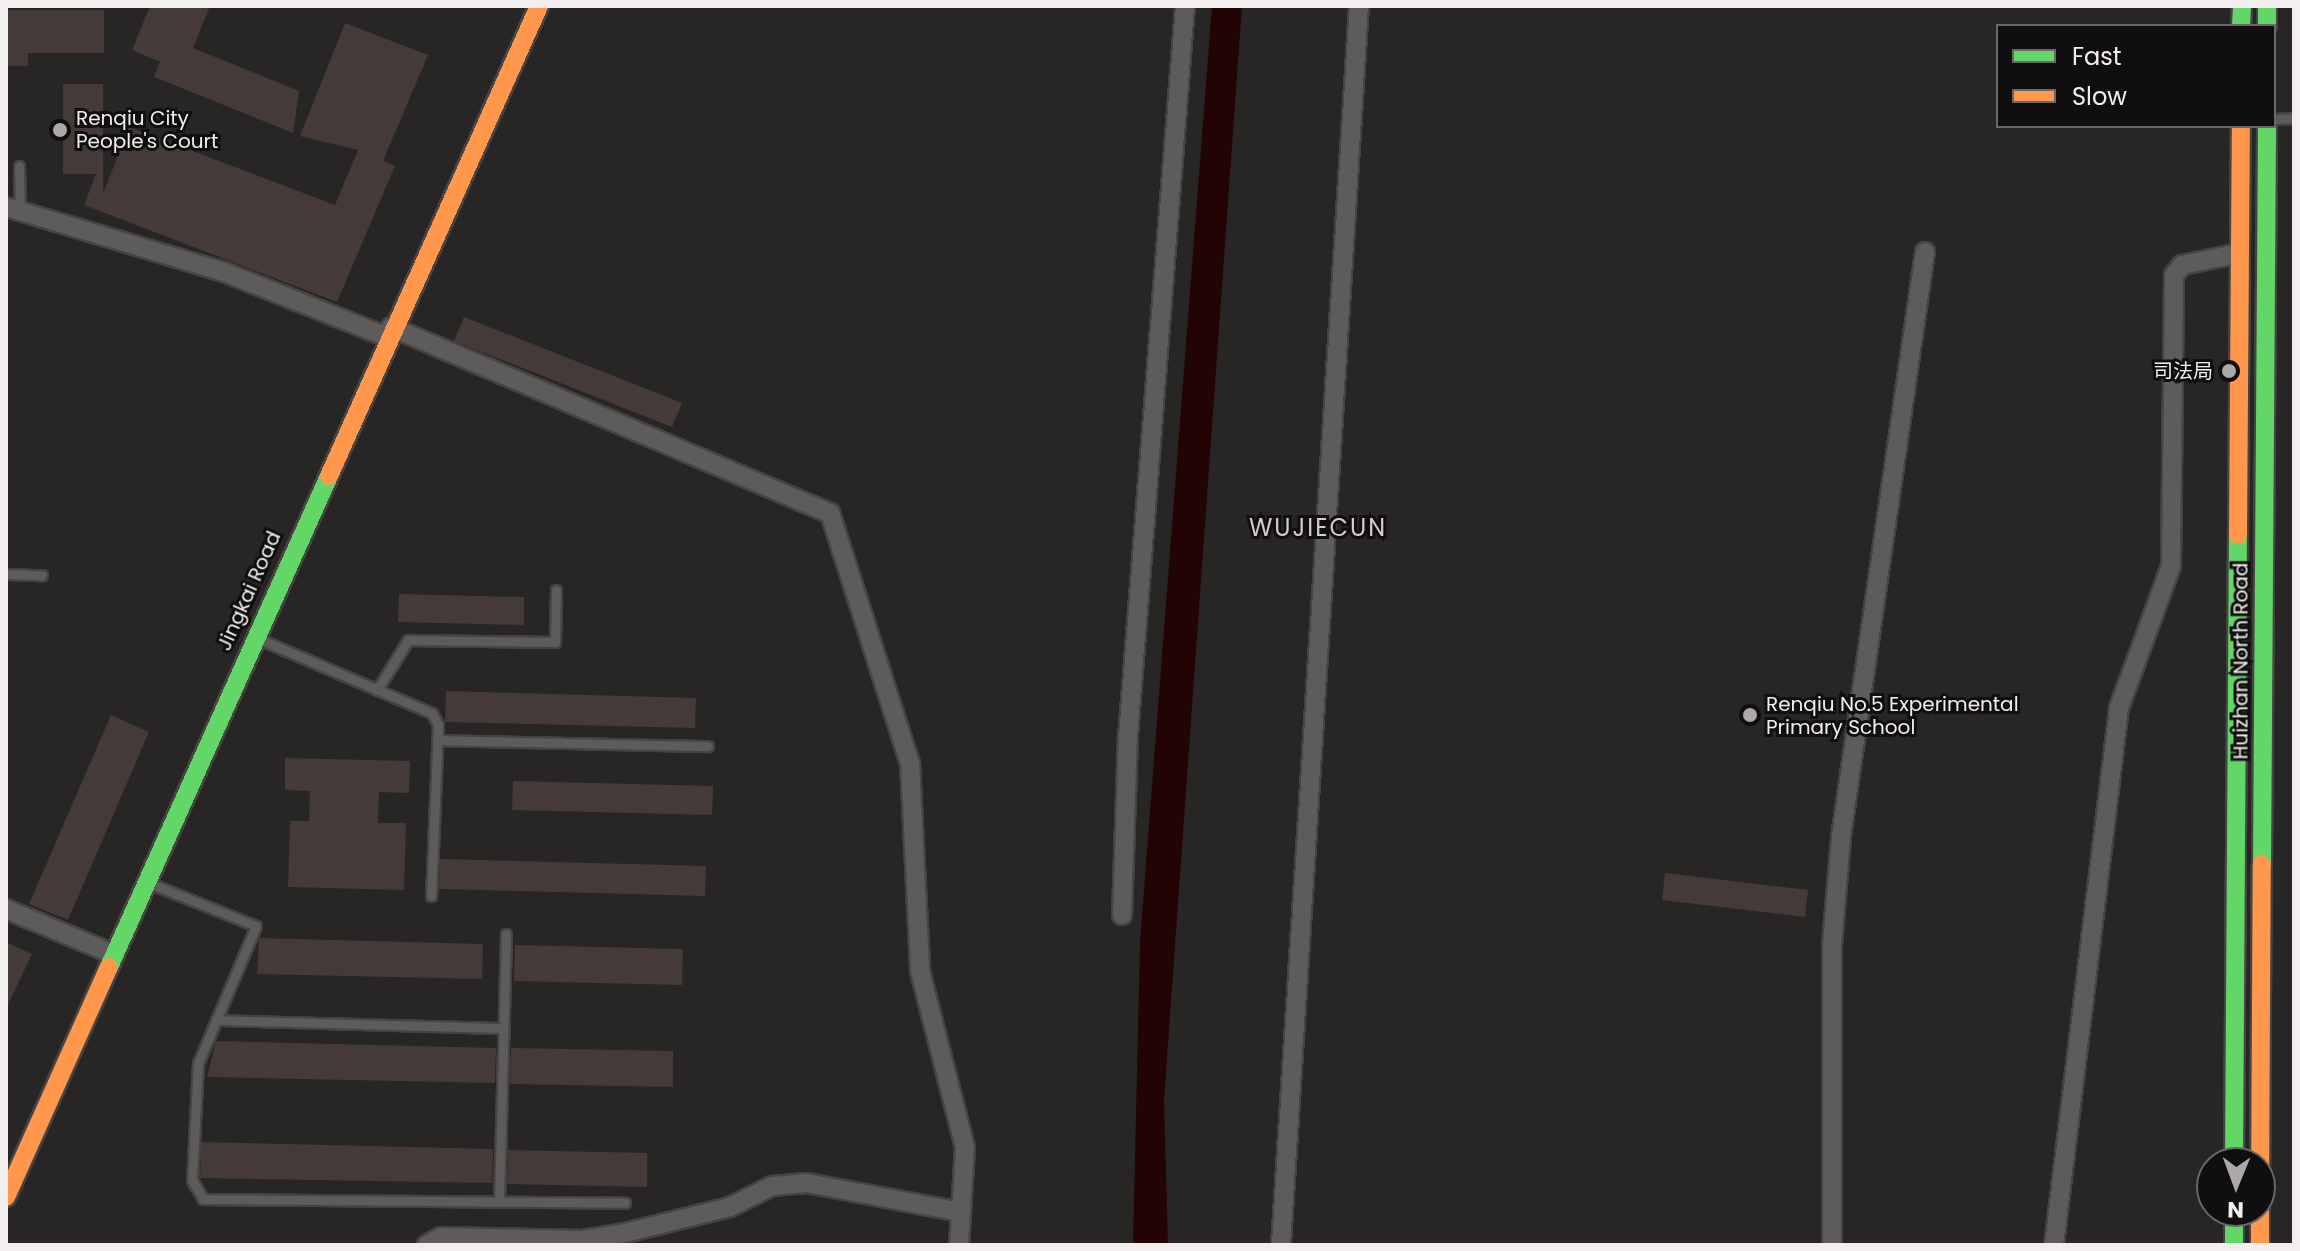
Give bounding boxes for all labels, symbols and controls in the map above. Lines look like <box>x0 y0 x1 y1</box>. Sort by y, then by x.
legend <box>1996 24 2276 128</box>
text: Fast <box>2072 40 2122 73</box>
text: Slow <box>2072 80 2127 113</box>
place label: Renqiu City People's Court <box>76 106 218 153</box>
marker: Renqiu City People's Court <box>51 121 69 139</box>
place label: 司法局 <box>2153 359 2213 383</box>
marker: 司法局 <box>2220 362 2238 380</box>
district label: WUJIECUN <box>1249 514 1387 542</box>
street label: Jingkai Road <box>212 528 286 654</box>
street label: Huizhan North Road <box>2229 563 2253 759</box>
place label: Renqiu No.5 Experimental Primary School <box>1766 692 2019 739</box>
marker: Renqiu No.5 Experimental Primary School <box>1741 706 1759 724</box>
north arrow <box>2196 1147 2276 1227</box>
text: N <box>2227 1194 2244 1225</box>

